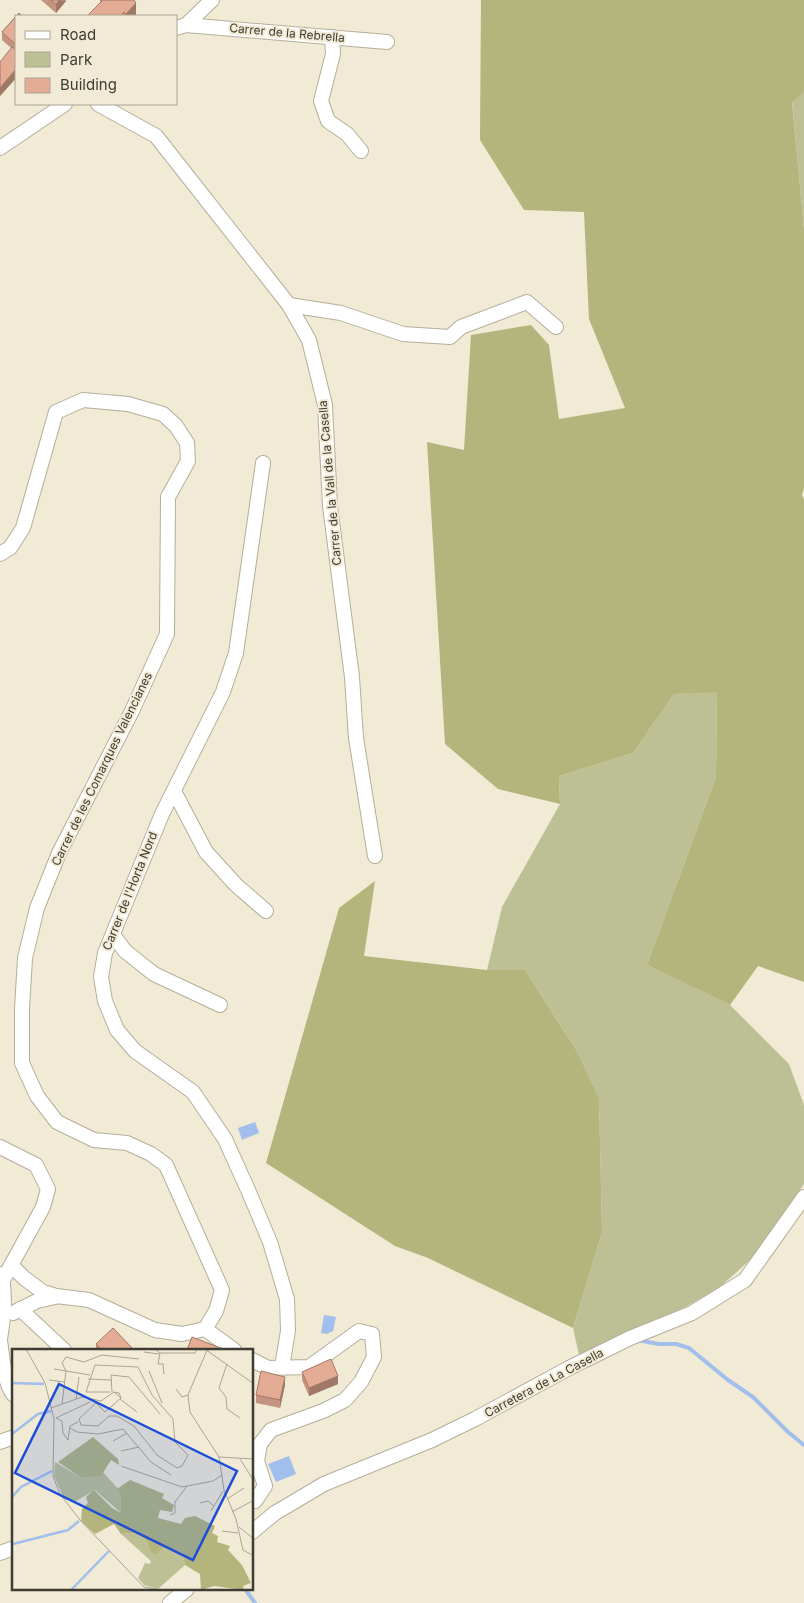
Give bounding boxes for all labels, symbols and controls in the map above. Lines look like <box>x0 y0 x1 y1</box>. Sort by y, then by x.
legend <box>15 15 178 105</box>
street label: Carrer de la Rebrella <box>229 20 345 45</box>
text: Road <box>60 25 96 44</box>
text: Park <box>60 50 93 69</box>
text: Building <box>60 75 117 94</box>
street label: Carrer de la Vall de la Casella <box>315 400 344 566</box>
street label: Carrer de les Comarques Valencianes <box>48 669 155 868</box>
street label: Carrer de l'Horta Nord <box>99 829 160 952</box>
street label: Carretera de La Casella <box>482 1345 606 1420</box>
inset map <box>12 1349 254 1590</box>

